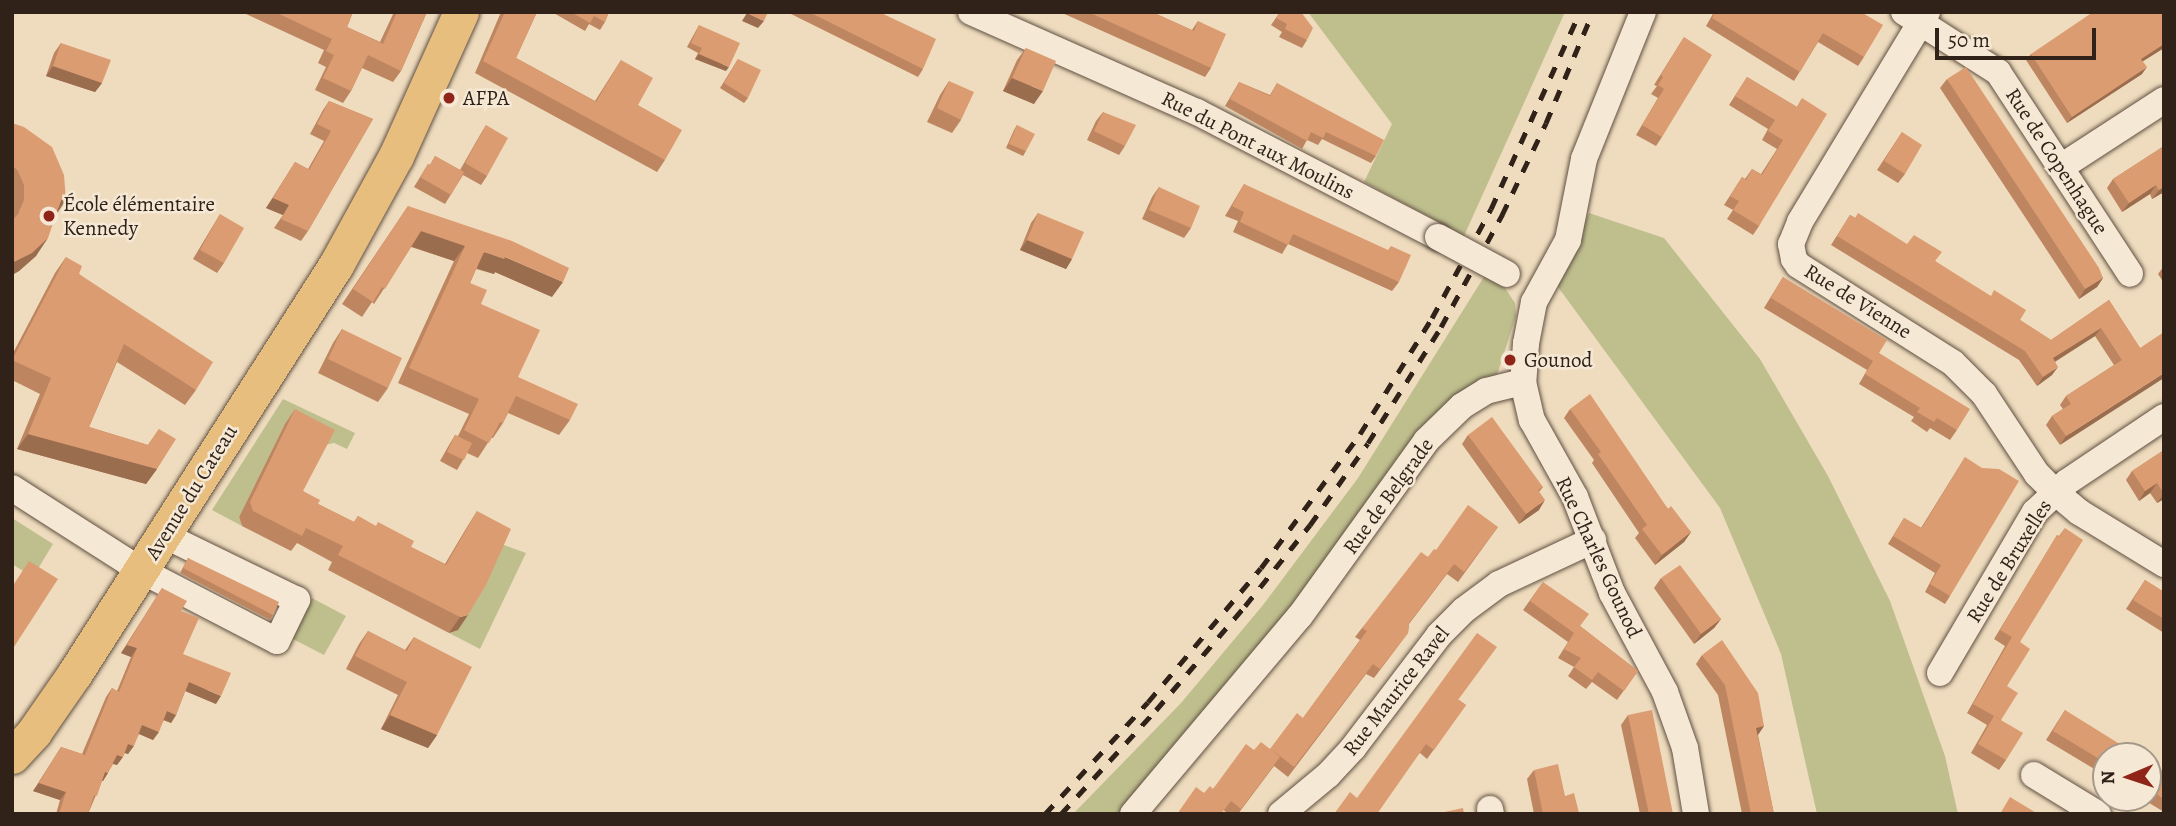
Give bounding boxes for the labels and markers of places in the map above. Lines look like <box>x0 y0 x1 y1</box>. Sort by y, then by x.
place label: AFPA <box>463 85 509 111</box>
marker: AFPA <box>441 90 457 106</box>
place label: École élémentaire Kennedy <box>63 191 215 241</box>
marker: École élémentaire Kennedy <box>41 208 57 224</box>
place label: Gounod <box>1524 347 1593 373</box>
marker: Gounod <box>1502 352 1518 368</box>

